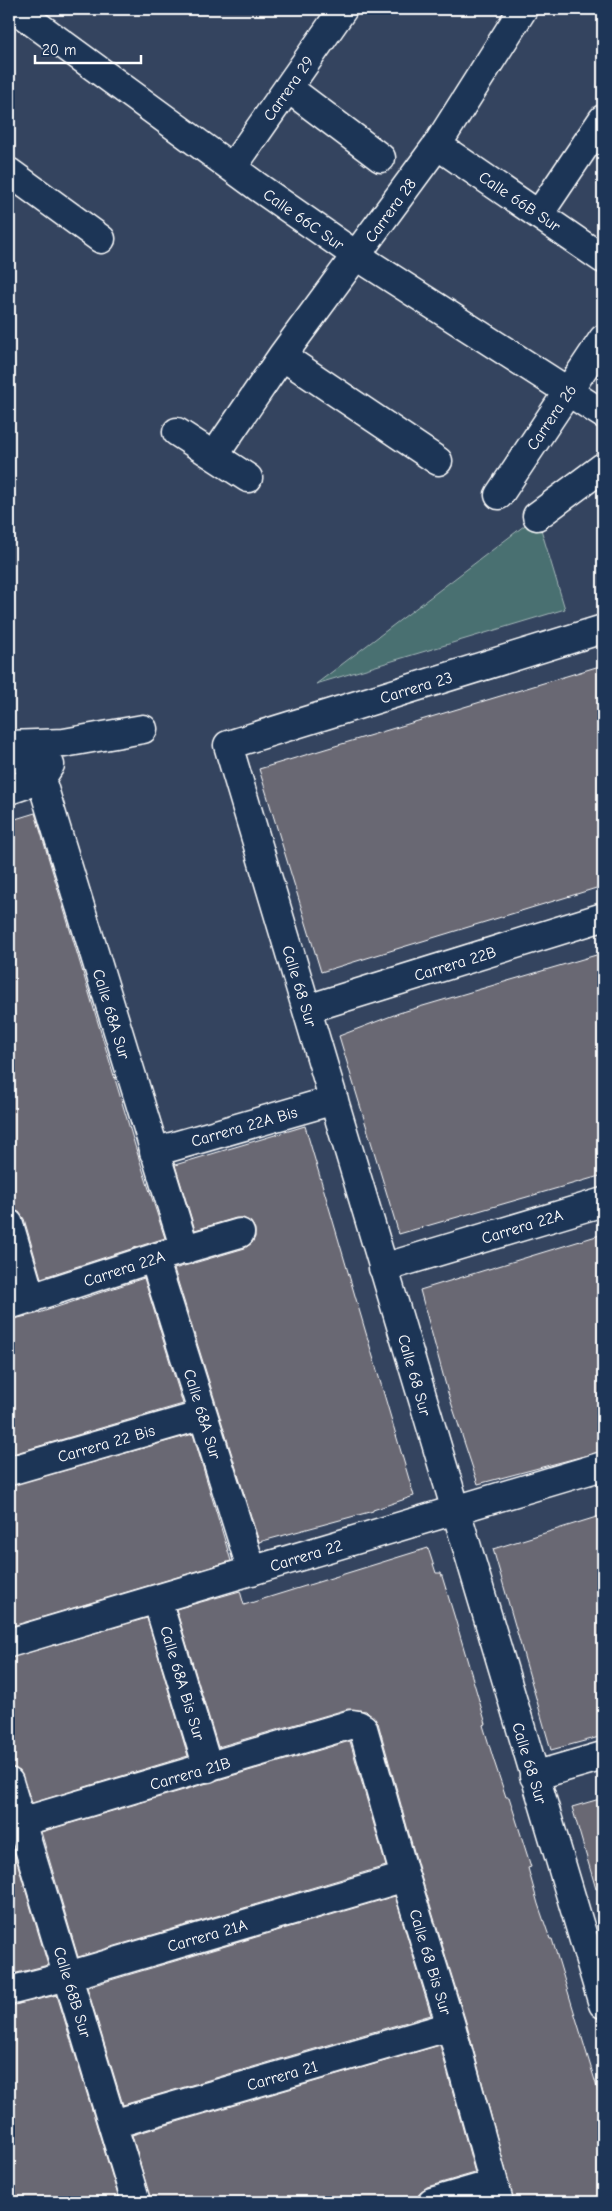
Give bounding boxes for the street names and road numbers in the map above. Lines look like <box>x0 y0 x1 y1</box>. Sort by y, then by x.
street label: Carrera 29 <box>260 53 318 124</box>
street label: Calle 66B Sur <box>475 168 564 236</box>
street label: Carrera 28 <box>362 175 420 246</box>
street label: Calle 66C Sur <box>260 185 348 255</box>
street label: Carrera 26 <box>523 381 580 454</box>
street label: Carrera 23 <box>378 668 455 707</box>
street label: Calle 68 Sur <box>278 943 320 1030</box>
street label: Carrera 22B <box>412 943 499 985</box>
street label: Calle 68A Sur <box>89 967 133 1062</box>
street label: Carrera 22A Bis <box>189 1103 300 1151</box>
street label: Carrera 22A <box>479 1206 565 1248</box>
street label: Carrera 22A <box>81 1247 167 1291</box>
street label: Calle 68 Sur <box>394 1332 434 1419</box>
street label: Calle 68A Sur <box>180 1367 224 1462</box>
street label: Carrera 22 Bis <box>56 1421 157 1466</box>
street label: Carrera 22 <box>268 1536 345 1576</box>
street label: Calle 68A Bis Sur <box>156 1624 208 1743</box>
street label: Calle 68 Sur <box>508 1720 550 1807</box>
street label: Carrera 21B <box>148 1754 233 1794</box>
street label: Calle 68 Bis Sur <box>405 1907 455 2018</box>
street label: Carrera 21A <box>165 1916 249 1956</box>
street label: Calle 68B Sur <box>50 1945 95 2040</box>
street label: Carrera 21 <box>245 2057 320 2095</box>

